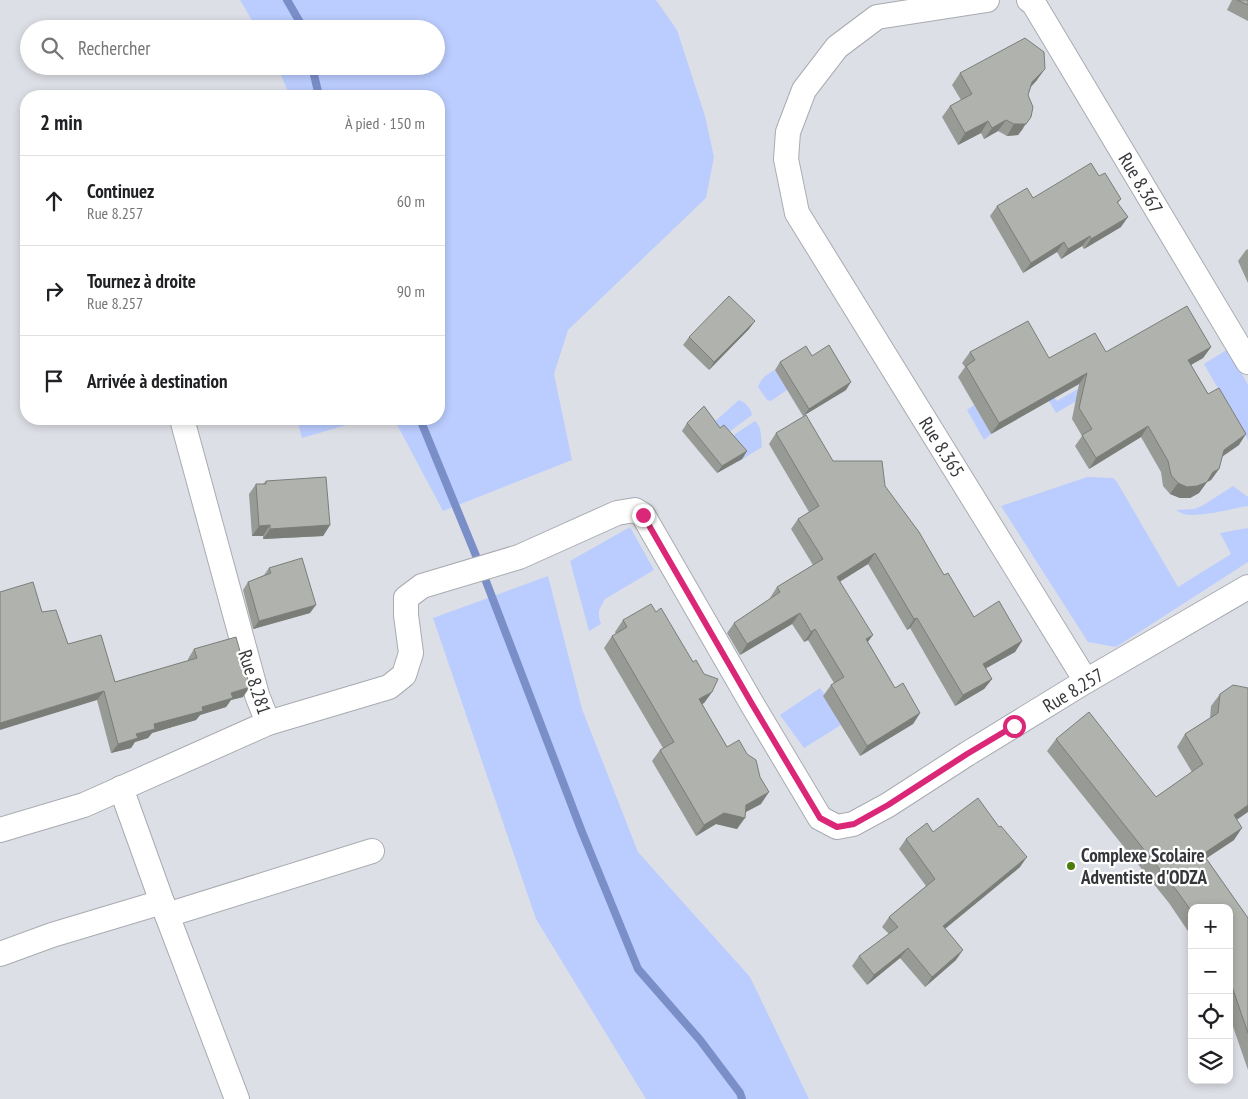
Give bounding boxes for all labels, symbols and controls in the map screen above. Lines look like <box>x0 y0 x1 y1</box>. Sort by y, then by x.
search box <box>20 20 445 75</box>
icon: search <box>38 34 66 62</box>
text: Rechercher <box>78 36 150 60</box>
text: 2 min <box>40 109 82 136</box>
text: À pied · 150 m <box>345 113 425 133</box>
street label: Rue 8.367 <box>1114 148 1168 218</box>
text: Continuez <box>87 179 154 203</box>
icon: ahead <box>40 187 68 215</box>
text: 60 m <box>397 191 425 211</box>
text: Rue 8.257 <box>87 203 143 223</box>
text: Tournez à droite <box>87 269 196 293</box>
icon: right <box>40 277 68 305</box>
text: 90 m <box>397 281 425 301</box>
text: Rue 8.257 <box>87 293 143 313</box>
icon: arrive <box>40 367 68 395</box>
text: Arrivée à destination <box>87 369 228 393</box>
street label: Rue 8.365 <box>914 412 970 482</box>
route end <box>632 504 655 527</box>
street label: Rue 8.281 <box>233 647 277 717</box>
street label: Rue 8.257 <box>1038 663 1108 717</box>
route start <box>1003 715 1026 738</box>
place label: Complexe Scolaire Adventiste d'ODZA <box>1080 843 1207 889</box>
marker: Complexe Scolaire Adventiste d'ODZA <box>1065 860 1077 872</box>
map controls <box>1188 904 1233 1084</box>
button: + <box>1188 904 1233 949</box>
button: − <box>1188 949 1233 994</box>
button: locate <box>1188 994 1233 1039</box>
button: layers <box>1188 1039 1233 1084</box>

